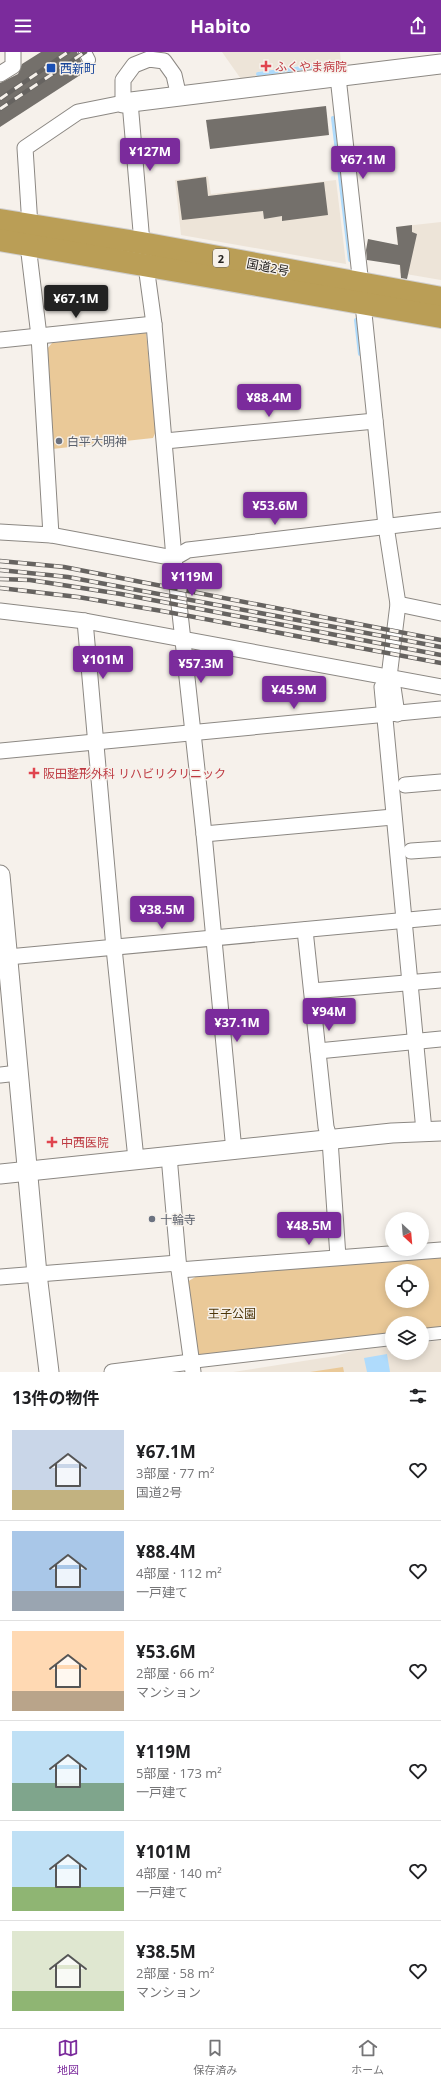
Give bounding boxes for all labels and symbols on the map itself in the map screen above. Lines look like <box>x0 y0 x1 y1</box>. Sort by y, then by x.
place label: ふくやま病院 <box>275 58 347 75</box>
place label: 西新町 <box>60 60 96 77</box>
marker: ふくやま病院 <box>260 60 272 72</box>
marker: 西新町 <box>45 62 57 74</box>
pin: ¥127M <box>122 138 178 172</box>
pin: ¥67.1M <box>330 146 396 180</box>
road number: 2 <box>213 249 229 267</box>
street label: 国道2号 <box>245 255 291 279</box>
pin: ¥67.1M <box>43 285 109 319</box>
pin: ¥88.4M <box>236 384 302 418</box>
place label: 白平大明神 <box>67 433 127 450</box>
marker: 白平大明神 <box>54 436 64 446</box>
pin: ¥53.6M <box>242 492 308 526</box>
pin: ¥119M <box>164 563 220 597</box>
pin: ¥101M <box>75 646 131 680</box>
pin: ¥57.3M <box>168 650 234 684</box>
pin: ¥45.9M <box>261 676 327 710</box>
place label: 阪田整形外科 リハビリクリニック <box>43 765 226 782</box>
marker: 阪田整形外科 リハビリクリニック <box>28 767 40 779</box>
pin: ¥38.5M <box>129 896 195 930</box>
pin: ¥94M <box>305 998 353 1032</box>
pin: ¥37.1M <box>204 1009 270 1043</box>
place label: 中西医院 <box>61 1134 109 1151</box>
marker: 中西医院 <box>46 1136 58 1148</box>
place label: 十輪寺 <box>160 1211 196 1228</box>
pin: ¥48.5M <box>276 1212 342 1246</box>
north arrow <box>385 1212 429 1256</box>
marker: 十輪寺 <box>147 1214 157 1224</box>
park label: 王子公園 <box>208 1305 256 1322</box>

